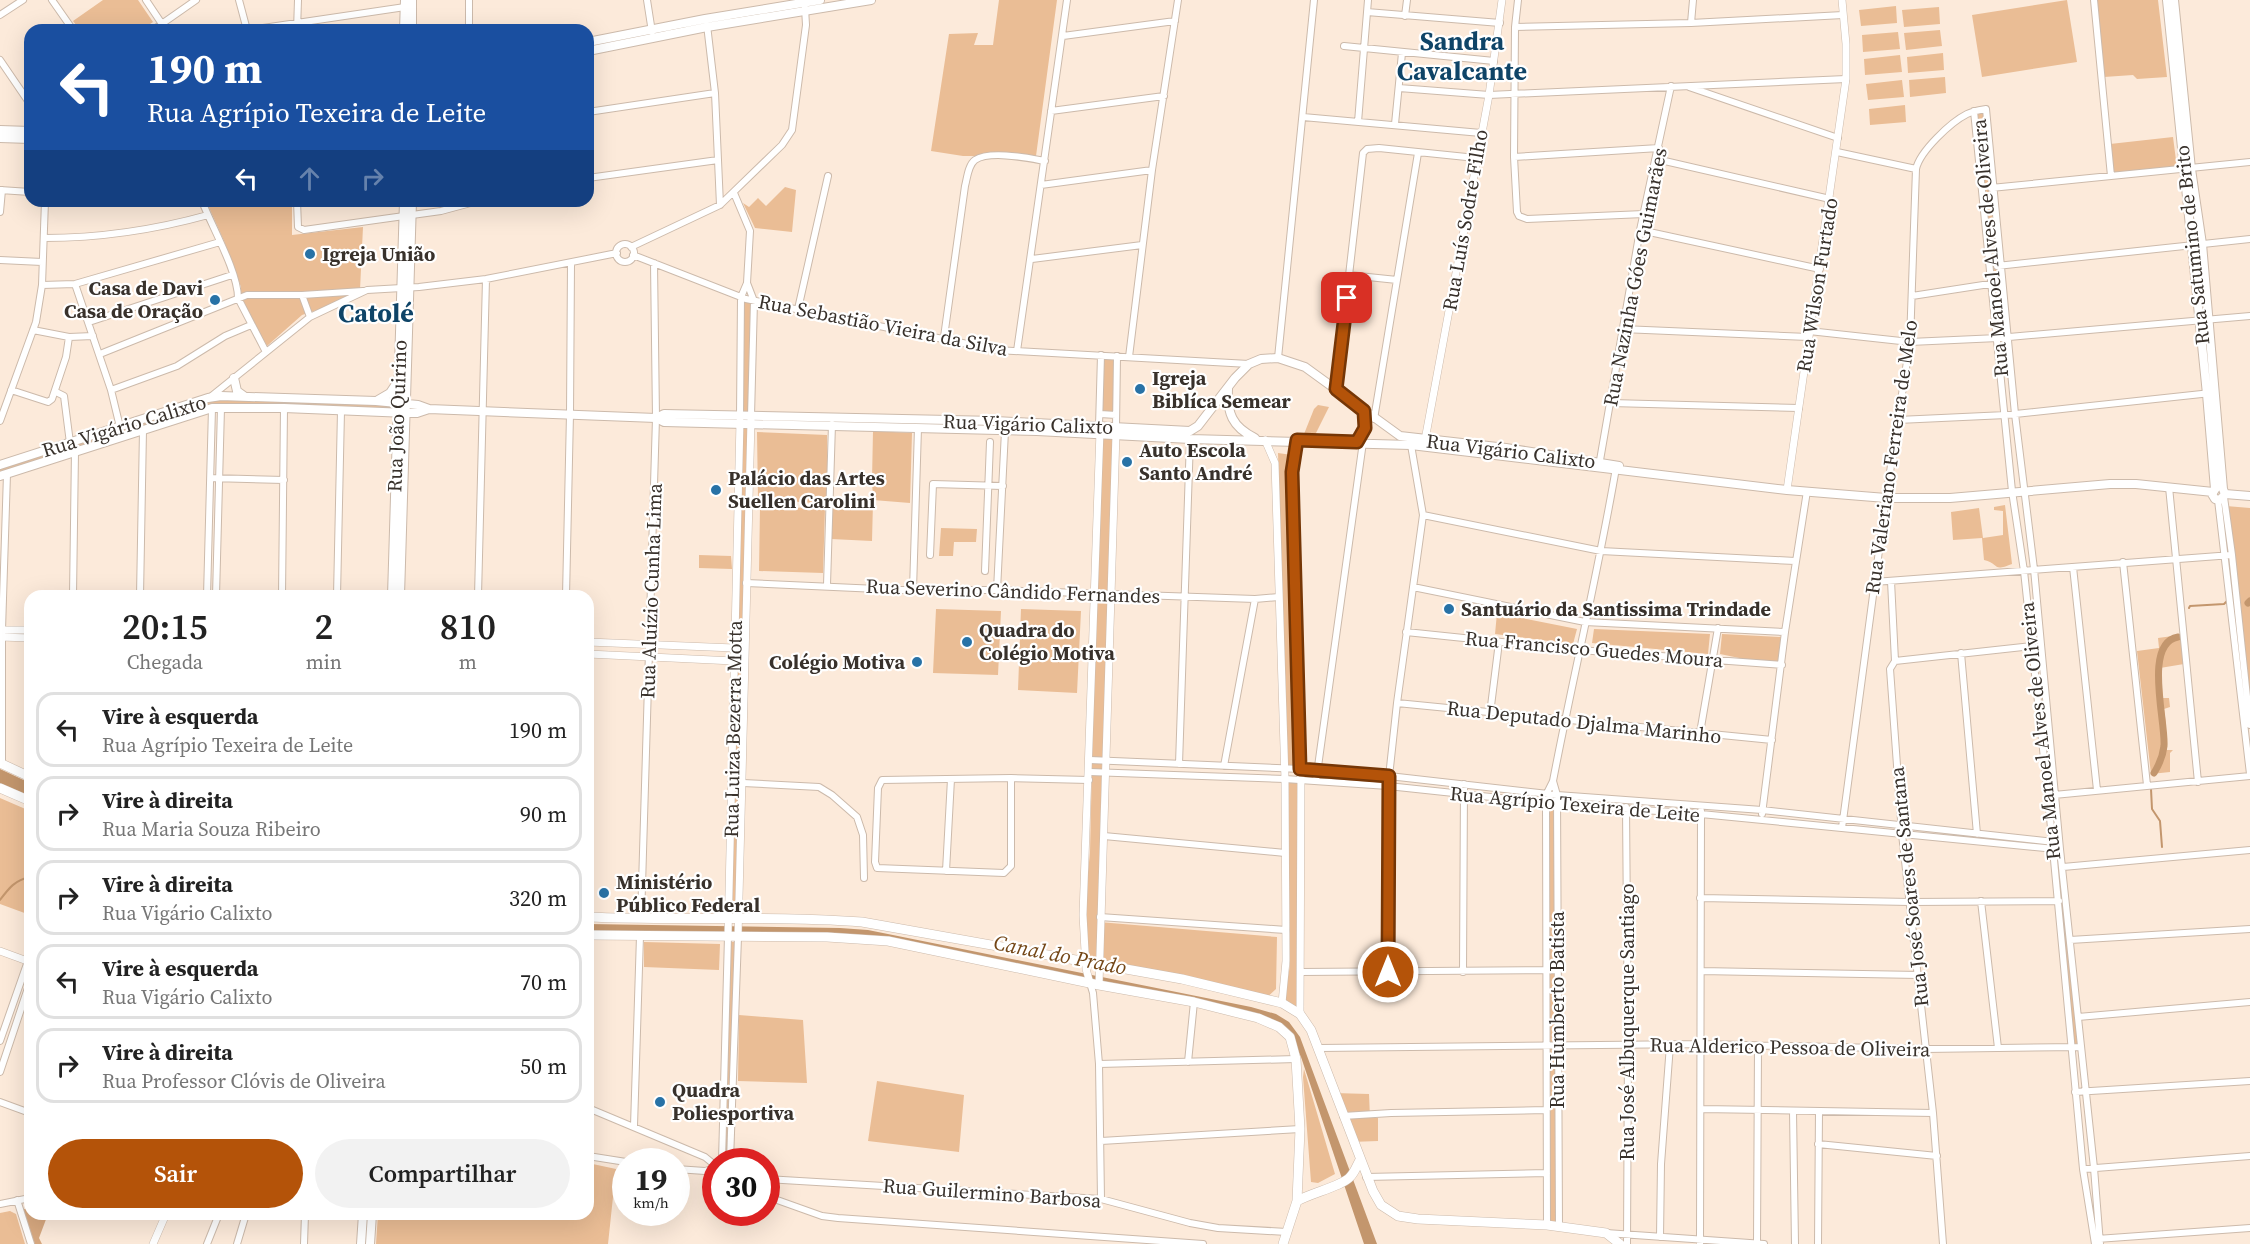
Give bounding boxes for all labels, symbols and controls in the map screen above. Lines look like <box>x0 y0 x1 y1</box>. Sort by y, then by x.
district label: Sandra Cavalcante <box>1397 23 1527 89</box>
text: 190 m <box>147 39 262 97</box>
icon: left <box>48 48 126 126</box>
text: Rua Agrípio Texeira de Leite <box>147 94 486 131</box>
street label: Rua Manoel Alves de Oliveira <box>1965 117 2015 378</box>
street label: Rua Luís Sodré Filho <box>1435 127 1495 313</box>
street label: Rua Satumino de Brito <box>2168 144 2216 346</box>
street label: Rua Nazinha Góes Guimarães <box>1596 145 1674 409</box>
icon: left <box>230 162 263 195</box>
icon: ahead <box>293 162 326 195</box>
icon: right <box>356 162 389 195</box>
street label: Rua Wilson Furtado <box>1789 196 1845 374</box>
place label: Igreja União <box>322 240 435 268</box>
marker: Igreja União <box>303 247 317 261</box>
pin <box>1321 272 1372 323</box>
place label: Casa de Davi Casa de Oração <box>64 274 203 325</box>
icon: arrive <box>1330 281 1363 314</box>
street label: Rua Sebastião Vieira da Silva <box>756 287 1011 363</box>
marker: Casa de Davi Casa de Oração <box>208 293 222 307</box>
district label: Catolé <box>338 295 414 331</box>
street label: Rua Valeriano Ferreira de Melo <box>1858 318 1924 596</box>
street label: Rua João Quirino <box>380 339 414 493</box>
place label: Igreja Biblíca Semear <box>1152 364 1292 415</box>
marker: Igreja Biblíca Semear <box>1133 382 1147 396</box>
street label: Rua Vigário Calixto <box>38 388 210 464</box>
street label: Rua Vigário Calixto <box>942 407 1114 441</box>
street label: Rua Vigário Calixto <box>1425 427 1597 475</box>
place label: Auto Escola Santo André <box>1139 436 1252 487</box>
marker: Auto Escola Santo André <box>1120 455 1134 469</box>
place label: Palácio das Artes Suellen Carolini <box>728 464 885 515</box>
street label: Rua Aluízio Cunha Lima <box>633 482 669 699</box>
marker: Palácio das Artes Suellen Carolini <box>709 483 723 497</box>
street label: Rua Severino Cândido Fernandes <box>865 572 1161 610</box>
place label: Santuário da Santissima Trindade <box>1461 595 1771 623</box>
street label: Rua Manoel Alves de Oliveira <box>2012 600 2067 861</box>
text: 20:15 <box>122 602 208 651</box>
text: 2 <box>314 602 333 651</box>
text: 810 <box>440 602 496 651</box>
marker: Santuário da Santissima Trindade <box>1442 602 1456 616</box>
place label: Quadra do Colégio Motiva <box>979 616 1115 667</box>
street label: Rua Luiza Bezerra Motta <box>717 619 749 838</box>
street label: Rua Francisco Guedes Moura <box>1464 624 1725 674</box>
marker: Quadra do Colégio Motiva <box>960 635 974 649</box>
text: Chegada <box>127 648 203 676</box>
text: min <box>306 648 342 676</box>
text: m <box>459 648 477 676</box>
place label: Colégio Motiva <box>769 648 905 676</box>
marker: Colégio Motiva <box>910 655 924 669</box>
street label: Rua Deputado Djalma Marinho <box>1445 694 1723 750</box>
text: Vire à esquerda <box>102 701 258 731</box>
icon: left <box>51 713 84 746</box>
text: 190 m <box>509 715 567 745</box>
text: Rua Agrípio Texeira de Leite <box>102 731 353 759</box>
street label: Rua José Soares de Santana <box>1882 765 1936 1009</box>
street label: Rua Agrípio Texeira de Leite <box>1449 779 1701 829</box>
text: Vire à direita <box>102 785 233 815</box>
icon: right <box>51 797 84 830</box>
text: 90 m <box>520 799 567 829</box>
text: Rua Maria Souza Ribeiro <box>102 815 321 843</box>
place label: Ministério Público Federal <box>616 868 760 919</box>
text: Vire à direita <box>102 869 233 899</box>
icon: right <box>51 881 84 914</box>
text: 320 m <box>509 883 567 913</box>
street label: Rua José Albuquerque Santiago <box>1613 883 1641 1161</box>
marker: Ministério Público Federal <box>597 886 611 900</box>
text: Rua Vigário Calixto <box>102 899 272 927</box>
street label: Rua Humberto Batista <box>1543 910 1571 1109</box>
water label: Canal do Prado <box>991 927 1129 982</box>
position arrow <box>1356 940 1420 1004</box>
text: Vire à esquerda <box>102 953 258 983</box>
icon: left <box>51 965 84 998</box>
text: 70 m <box>520 967 567 997</box>
text: Rua Vigário Calixto <box>102 983 272 1011</box>
street label: Rua Alderico Pessoa de Oliveira <box>1649 1031 1931 1063</box>
text: Vire à direita <box>102 1037 233 1067</box>
icon: right <box>51 1049 84 1082</box>
text: 50 m <box>520 1051 567 1081</box>
text: Rua Professor Clóvis de Oliveira <box>102 1067 386 1095</box>
place label: Quadra Poliesportiva <box>672 1076 795 1127</box>
marker: Quadra Poliesportiva <box>653 1095 667 1109</box>
button: Sair <box>48 1139 303 1208</box>
button: Compartilhar <box>315 1139 570 1208</box>
speed limit sign: 30 <box>702 1148 780 1226</box>
text: 19 <box>635 1159 667 1200</box>
street label: Rua Guilermino Barbosa <box>882 1171 1103 1215</box>
text: km/h <box>633 1192 669 1213</box>

